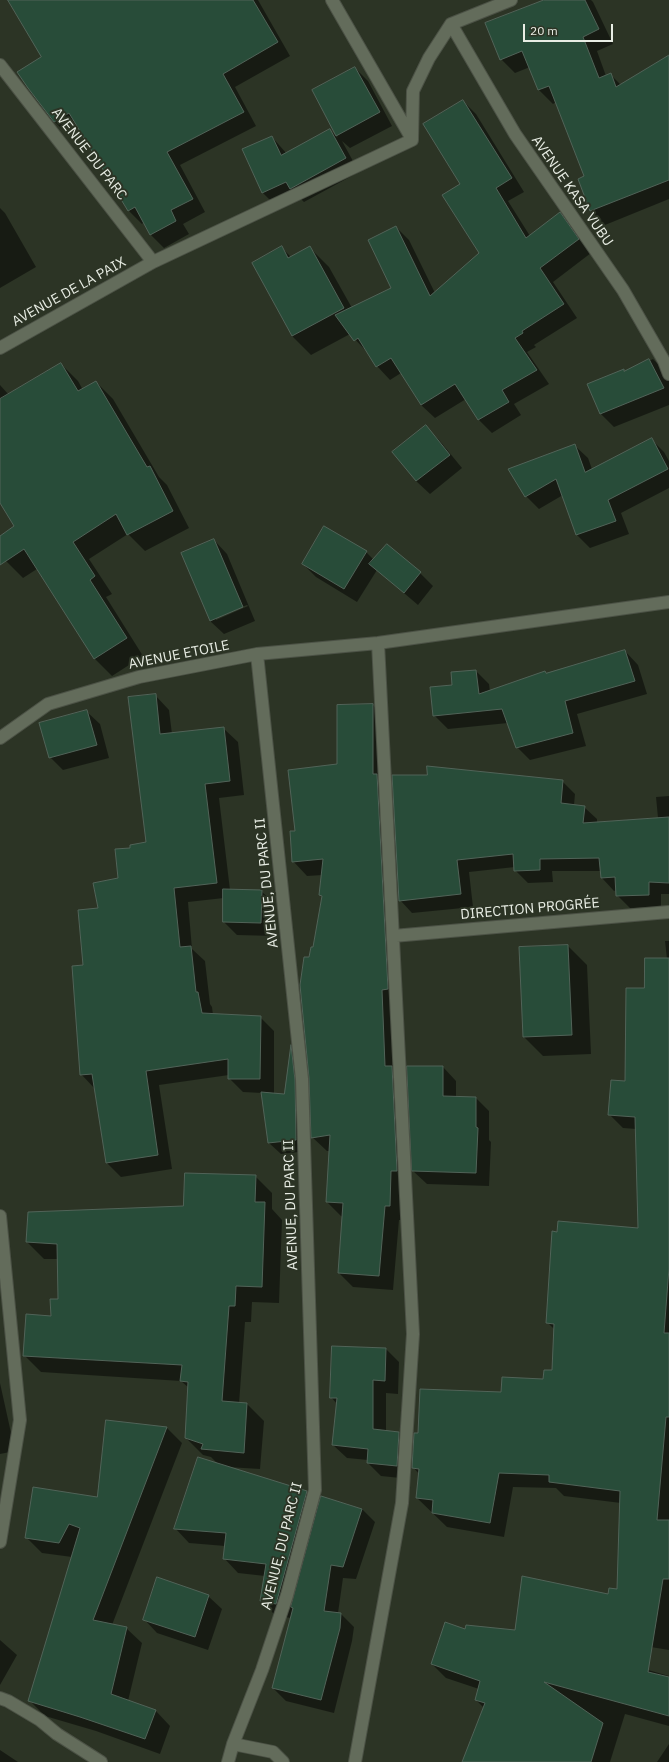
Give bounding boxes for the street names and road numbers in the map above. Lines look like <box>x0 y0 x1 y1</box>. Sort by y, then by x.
street label: AVENUE DU PARC <box>48 105 130 203</box>
street label: AVENUE KASA VUBU <box>528 133 616 249</box>
street label: AVENUE DE LA PAIX <box>9 254 129 330</box>
street label: AVENUE ETOILE <box>127 637 231 673</box>
street label: AVENUE, DU PARC II <box>252 817 282 949</box>
street label: DIRECTION PROGRÉE <box>460 895 600 923</box>
street label: AVENUE, DU PARC II <box>280 1139 302 1271</box>
street label: AVENUE, DU PARC II <box>258 1481 306 1611</box>

